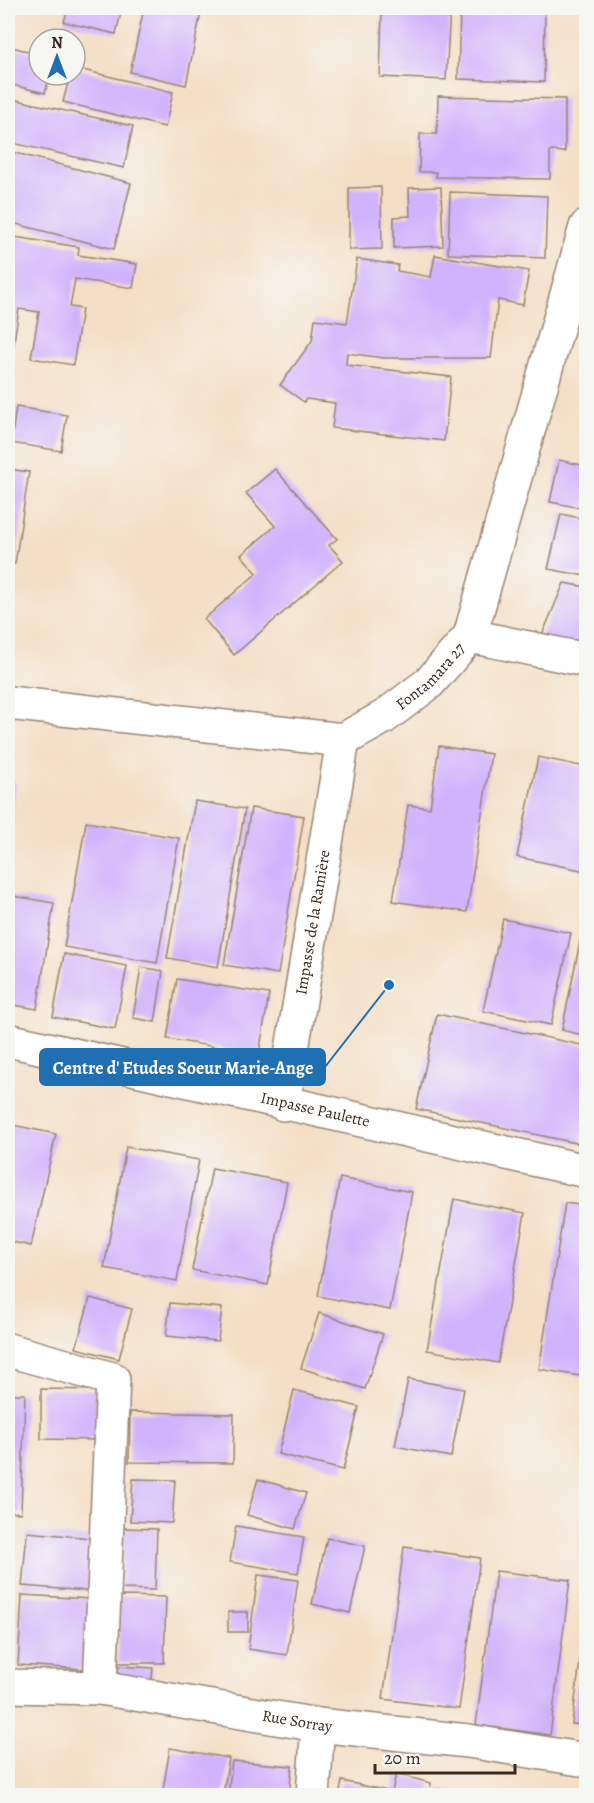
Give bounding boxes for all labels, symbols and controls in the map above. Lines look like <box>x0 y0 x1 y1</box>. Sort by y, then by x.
north arrow <box>27 27 87 87</box>
text: N <box>51 32 63 54</box>
street label: Fontamara 27 <box>391 638 470 715</box>
street label: Impasse de la Ramière <box>290 848 336 997</box>
callout: Centre d' Etudes Soeur Marie-Ange <box>40 1049 325 1085</box>
text: Centre d' Etudes Soeur Marie-Ange <box>53 1056 313 1080</box>
street label: Impasse Paulette <box>258 1087 372 1133</box>
street label: Rue Sorray <box>260 1705 334 1738</box>
scale bar <box>375 1737 514 1775</box>
text: 20 m <box>384 1746 421 1770</box>

